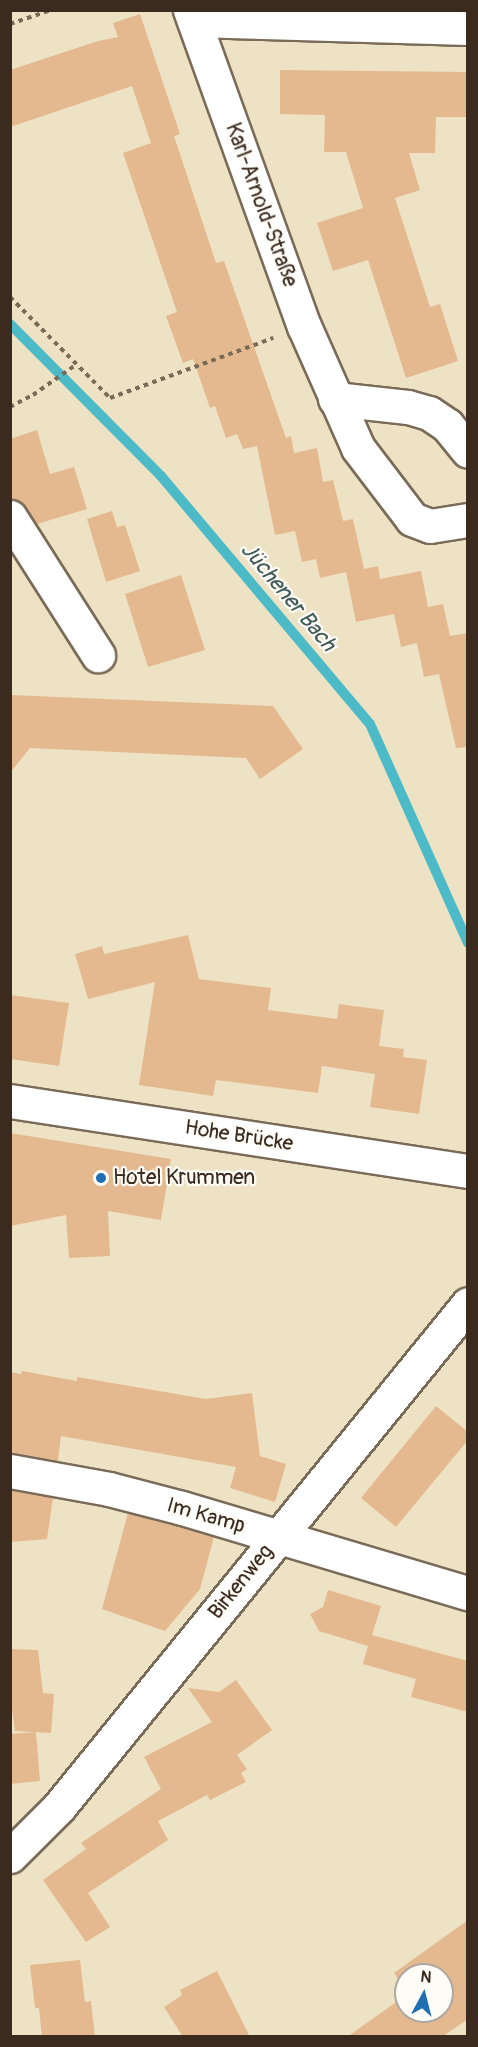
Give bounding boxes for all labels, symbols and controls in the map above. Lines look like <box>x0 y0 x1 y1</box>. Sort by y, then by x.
street label: Karl-Arnold-Straße <box>220 120 302 290</box>
water label: Jüchener Bach <box>235 537 341 657</box>
street label: Hohe Brücke <box>183 1115 295 1157</box>
place label: Hotel Krummen <box>113 1165 255 1191</box>
marker: Hotel Krummen <box>94 1171 108 1185</box>
street label: Im Kamp <box>164 1493 248 1539</box>
street label: Birkenweg <box>203 1540 279 1624</box>
north arrow <box>394 1963 454 2023</box>
text: N <box>419 1967 433 1988</box>

